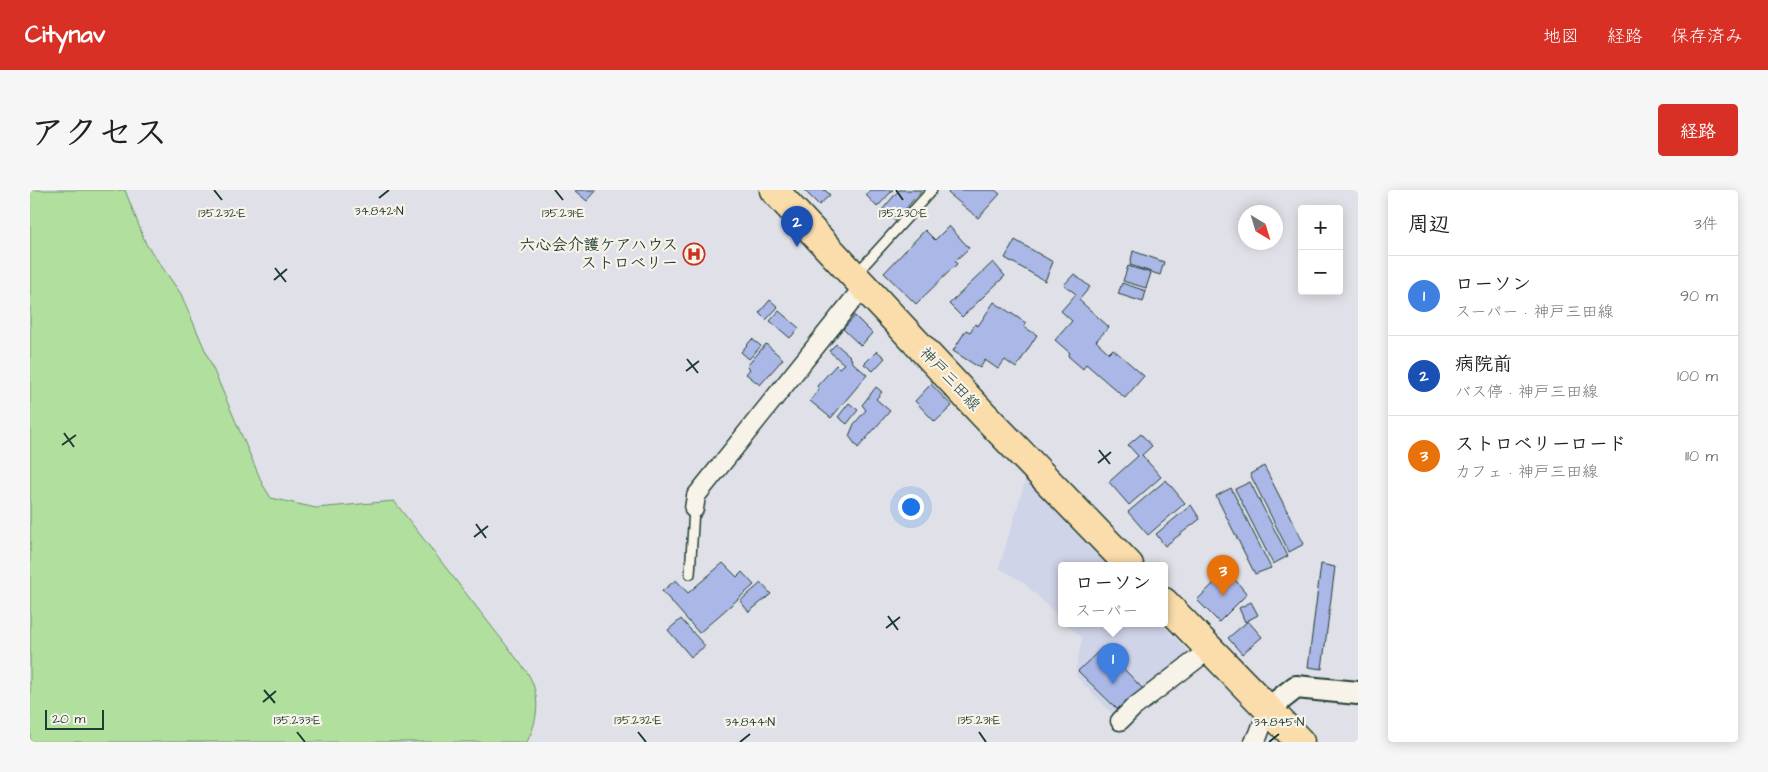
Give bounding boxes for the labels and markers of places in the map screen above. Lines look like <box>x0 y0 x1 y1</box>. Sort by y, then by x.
pin: 2 <box>781 206 813 247</box>
place label: 六心会介護ケアハウス ストロベリー <box>520 234 678 274</box>
hospital icon: 六心会介護ケアハウス ストロベリー <box>682 242 706 266</box>
pin: 3 <box>1207 555 1239 596</box>
pin: 1 <box>1097 643 1129 684</box>

